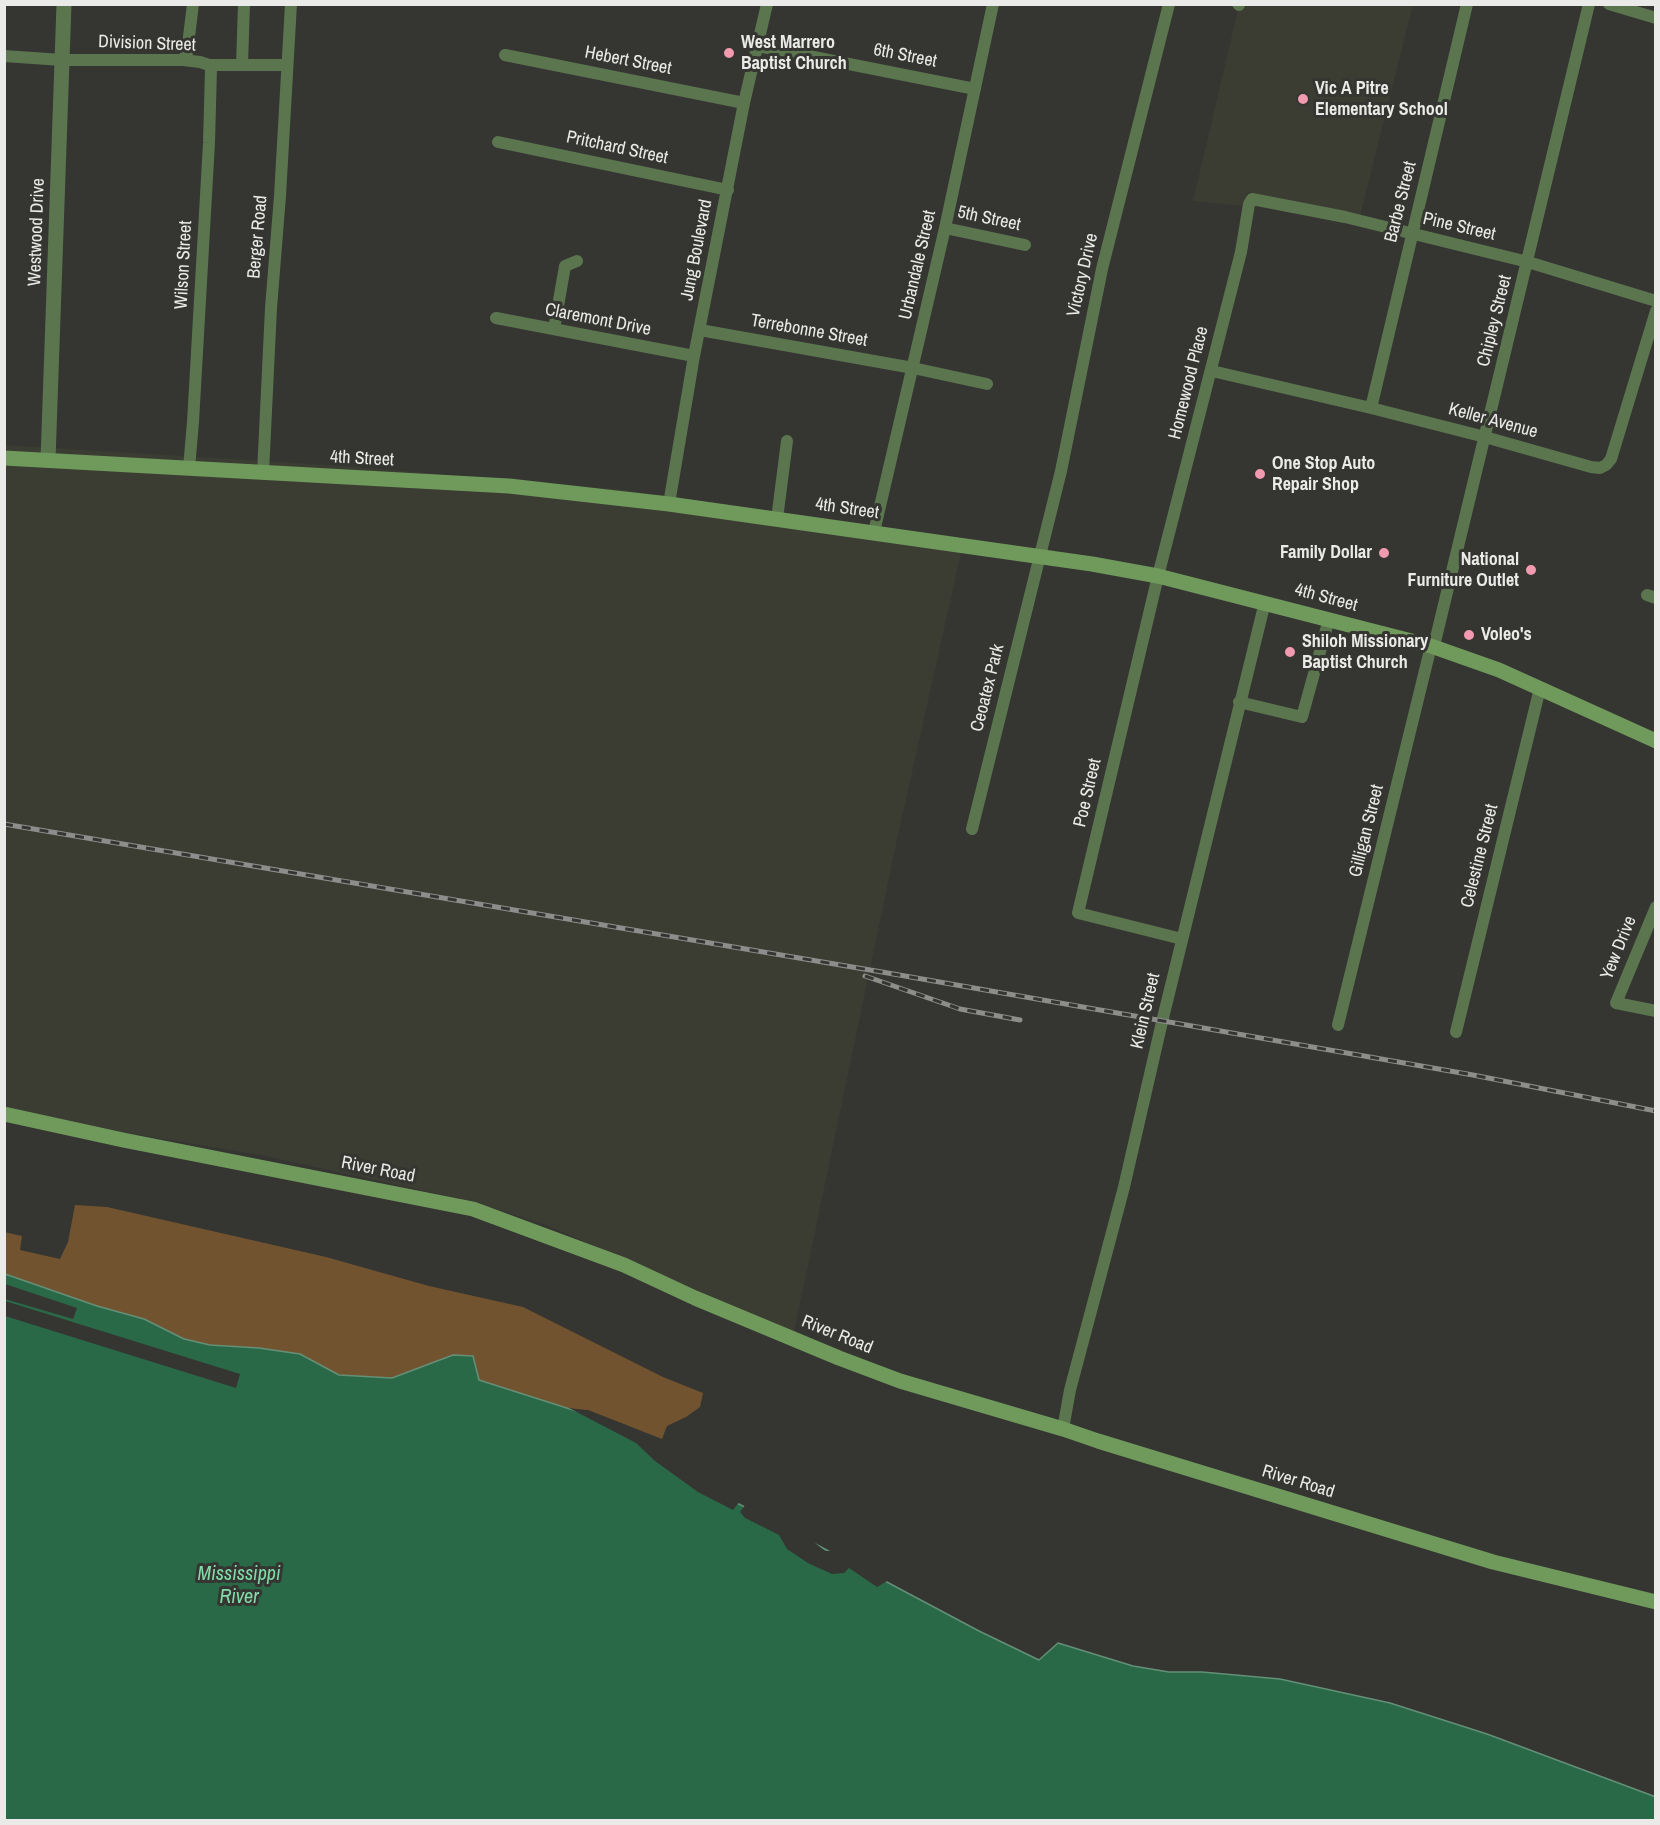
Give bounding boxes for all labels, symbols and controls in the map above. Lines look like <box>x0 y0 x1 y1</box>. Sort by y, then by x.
street label: Division Street <box>98 32 196 56</box>
place label: West Marrero Baptist Church <box>741 32 847 74</box>
street label: 6th Street <box>872 39 938 73</box>
street label: Hebert Street <box>583 42 673 80</box>
marker: West Marrero Baptist Church <box>722 46 736 60</box>
place label: Vic A Pitre Elementary School <box>1315 78 1448 121</box>
marker: Vic A Pitre Elementary School <box>1296 92 1310 106</box>
street label: Pritchard Street <box>564 127 670 169</box>
street label: Barbe Street <box>1380 159 1422 245</box>
street label: Westwood Drive <box>24 178 50 286</box>
street label: Berger Road <box>244 194 272 280</box>
street label: Jung Boulevard <box>677 198 717 302</box>
street label: 5th Street <box>955 202 1023 236</box>
street label: Urbandale Street <box>895 208 941 322</box>
street label: Pine Street <box>1421 208 1497 246</box>
street label: Wilson Street <box>171 220 197 310</box>
street label: Victory Drive <box>1063 231 1103 319</box>
street label: Chipley Street <box>1473 273 1517 369</box>
street label: Claremont Drive <box>543 299 653 341</box>
street label: Terrebonne Street <box>749 310 869 352</box>
street label: Homewood Place <box>1165 324 1213 442</box>
street label: Keller Avenue <box>1446 399 1540 443</box>
street label: 4th Street <box>329 447 395 471</box>
place label: One Stop Auto Repair Shop <box>1272 453 1375 496</box>
marker: One Stop Auto Repair Shop <box>1253 467 1267 481</box>
street label: 4th Street <box>814 494 880 524</box>
place label: Family Dollar <box>1280 542 1372 564</box>
marker: Family Dollar <box>1377 546 1391 560</box>
place label: National Furniture Outlet <box>1407 549 1519 592</box>
marker: National Furniture Outlet <box>1524 563 1538 577</box>
street label: 4th Street <box>1292 579 1360 617</box>
place label: Voleo's <box>1481 624 1532 646</box>
marker: Voleo's <box>1462 628 1476 642</box>
place label: Shiloh Missionary Baptist Church <box>1302 631 1428 674</box>
street label: Ceoatex Park <box>967 642 1009 734</box>
marker: Shiloh Missionary Baptist Church <box>1283 645 1297 659</box>
street label: Poe Street <box>1070 757 1106 829</box>
street label: Gilligan Street <box>1345 783 1389 879</box>
street label: Celestine Street <box>1457 802 1503 910</box>
street label: Yew Drive <box>1596 913 1642 983</box>
street label: Klein Street <box>1127 971 1165 1051</box>
street label: River Road <box>339 1152 417 1188</box>
street label: River Road <box>798 1311 876 1359</box>
street label: River Road <box>1259 1461 1337 1503</box>
water label: Mississippi River <box>198 1563 280 1610</box>

